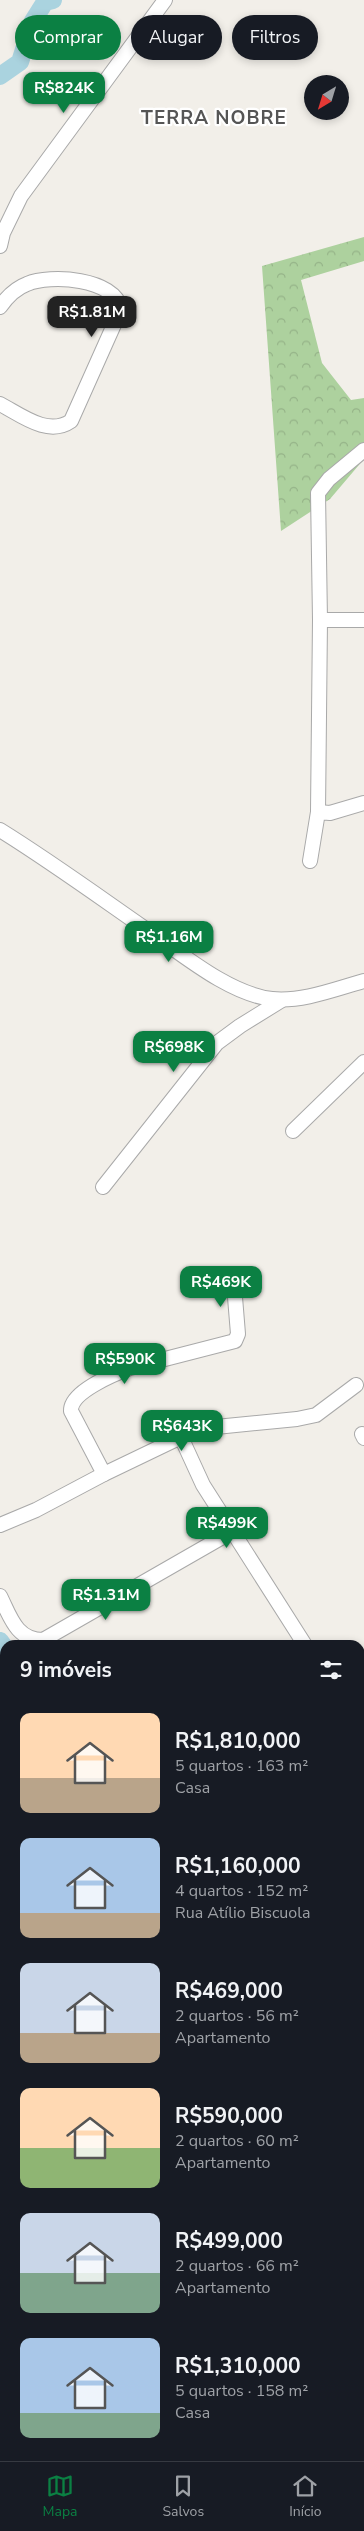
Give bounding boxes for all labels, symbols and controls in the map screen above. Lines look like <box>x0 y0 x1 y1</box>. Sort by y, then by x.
chip: Comprar <box>15 15 121 60</box>
chip: Alugar <box>131 15 222 60</box>
chip: Filtros <box>232 15 318 60</box>
pin: R$824K <box>23 72 105 114</box>
north arrow <box>304 75 349 120</box>
map controls <box>304 75 349 120</box>
text: R$824K <box>34 77 94 99</box>
district label: TERRA NOBRE <box>141 105 287 131</box>
pin: R$1.81M <box>46 296 138 338</box>
text: R$1.81M <box>58 301 126 323</box>
pin: R$1.16M <box>123 920 215 963</box>
text: R$1.16M <box>135 926 203 948</box>
pin: R$698K <box>133 1030 215 1073</box>
text: R$698K <box>144 1036 204 1058</box>
pin: R$469K <box>180 1266 262 1308</box>
text: R$469K <box>191 1271 251 1293</box>
pin: R$590K <box>84 1342 166 1385</box>
text: R$590K <box>95 1348 155 1370</box>
pin: R$643K <box>141 1410 223 1452</box>
text: R$643K <box>152 1415 212 1437</box>
pin: R$499K <box>186 1506 268 1549</box>
text: R$499K <box>197 1512 257 1534</box>
pin: R$1.31M <box>60 1578 152 1621</box>
text: R$1.31M <box>72 1584 140 1606</box>
text: 9 imóveis <box>20 1656 112 1684</box>
icon: filters <box>317 1656 345 1684</box>
text: R$1,810,000 <box>175 1727 301 1755</box>
icon: home <box>60 1733 120 1793</box>
text: 5 quartos · 163 m² <box>175 1755 308 1777</box>
text: Casa <box>175 1777 210 1799</box>
text: R$1,160,000 <box>175 1852 301 1880</box>
icon: home <box>60 1858 120 1918</box>
text: 4 quartos · 152 m² <box>175 1880 308 1902</box>
text: Rua Atílio Biscuola <box>175 1902 310 1924</box>
text: R$469,000 <box>175 1977 283 2005</box>
icon: home <box>60 1983 120 2043</box>
text: 2 quartos · 56 m² <box>175 2005 299 2027</box>
text: Apartamento <box>175 2027 270 2049</box>
text: R$590,000 <box>175 2102 283 2130</box>
icon: home <box>60 2108 120 2168</box>
text: 2 quartos · 60 m² <box>175 2130 299 2152</box>
text: Apartamento <box>175 2152 270 2174</box>
text: R$499,000 <box>175 2227 283 2255</box>
icon: home <box>60 2233 120 2293</box>
text: 2 quartos · 66 m² <box>175 2255 299 2277</box>
text: Apartamento <box>175 2277 270 2299</box>
text: R$1,310,000 <box>175 2352 301 2380</box>
icon: home <box>60 2358 120 2418</box>
text: 5 quartos · 158 m² <box>175 2380 308 2402</box>
text: Casa <box>175 2402 210 2424</box>
tab: Mapa <box>43 2472 77 2521</box>
tab: Salvos <box>163 2472 204 2521</box>
tab: Início <box>289 2472 321 2521</box>

